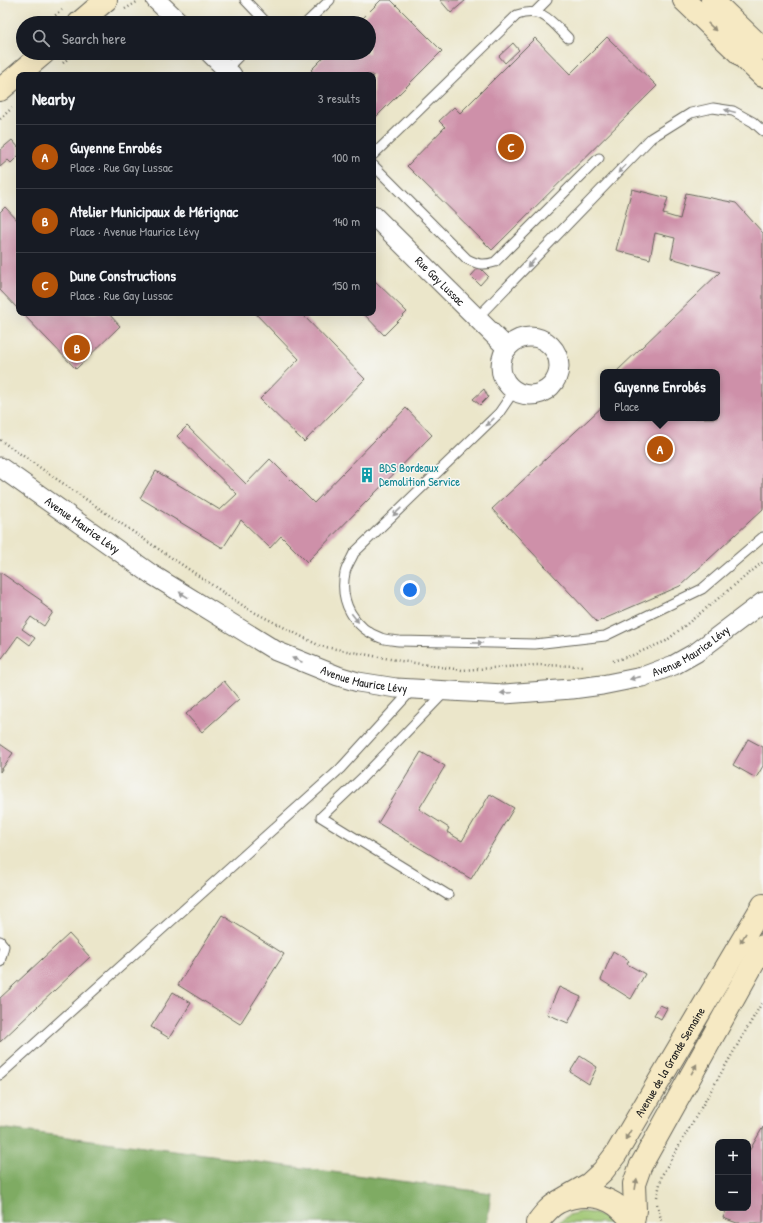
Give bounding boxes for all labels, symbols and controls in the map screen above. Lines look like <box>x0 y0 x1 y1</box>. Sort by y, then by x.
search box <box>16 16 376 60</box>
one-way arrow <box>707 22 717 32</box>
icon: search <box>30 27 52 49</box>
text: Search here <box>62 28 126 49</box>
text: Nearby <box>32 87 75 110</box>
text: 3 results <box>318 89 360 107</box>
one-way arrow <box>724 108 736 114</box>
pin: C <box>498 132 524 162</box>
text: Guyenne Enrobés <box>70 137 162 158</box>
text: A <box>42 148 48 166</box>
text: 100 m <box>332 148 360 166</box>
text: Place · Rue Gay Lussac <box>70 158 173 176</box>
one-way arrow <box>617 164 626 174</box>
text: Atelier Municipaux de Mérignac <box>70 201 238 222</box>
text: B <box>42 212 48 230</box>
text: 140 m <box>333 212 360 230</box>
text: Place · Avenue Maurice Lévy <box>70 222 199 240</box>
street label: Rue Gay Lussac <box>411 252 469 310</box>
one-way arrow <box>526 258 536 268</box>
text: Dune Constructions <box>70 265 176 286</box>
text: C <box>41 276 49 294</box>
text: 150 m <box>332 276 360 294</box>
text: Place · Rue Gay Lussac <box>70 286 173 304</box>
pin: B <box>64 333 90 363</box>
popup <box>600 369 720 421</box>
text: Guyenne Enrobés <box>614 376 706 397</box>
text: Place <box>614 397 639 415</box>
one-way arrow <box>486 417 495 426</box>
pin: A <box>647 434 673 464</box>
place label: BDS Bordeaux Demolition Service <box>379 459 460 490</box>
building icon: BDS Bordeaux Demolition Service <box>358 466 376 484</box>
street label: Avenue Maurice Lévy <box>42 492 124 558</box>
one-way arrow <box>392 507 402 517</box>
your location <box>400 580 420 600</box>
one-way arrow <box>178 591 190 598</box>
one-way arrow <box>351 613 359 624</box>
street label: Avenue Maurice Lévy <box>649 621 733 681</box>
one-way arrow <box>471 639 483 646</box>
one-way arrow <box>290 656 302 662</box>
street label: Avenue Maurice Lévy <box>318 661 408 697</box>
one-way arrow <box>629 676 641 682</box>
one-way arrow <box>500 690 512 697</box>
one-way arrow <box>740 932 747 944</box>
street label: Avenue de la Grande Semaine <box>631 1004 709 1120</box>
one-way arrow <box>691 1063 698 1075</box>
one-way arrow <box>624 1129 631 1141</box>
map controls <box>715 1139 751 1211</box>
button: + <box>715 1139 751 1175</box>
button: − <box>715 1175 751 1211</box>
one-way arrow <box>633 1178 639 1190</box>

